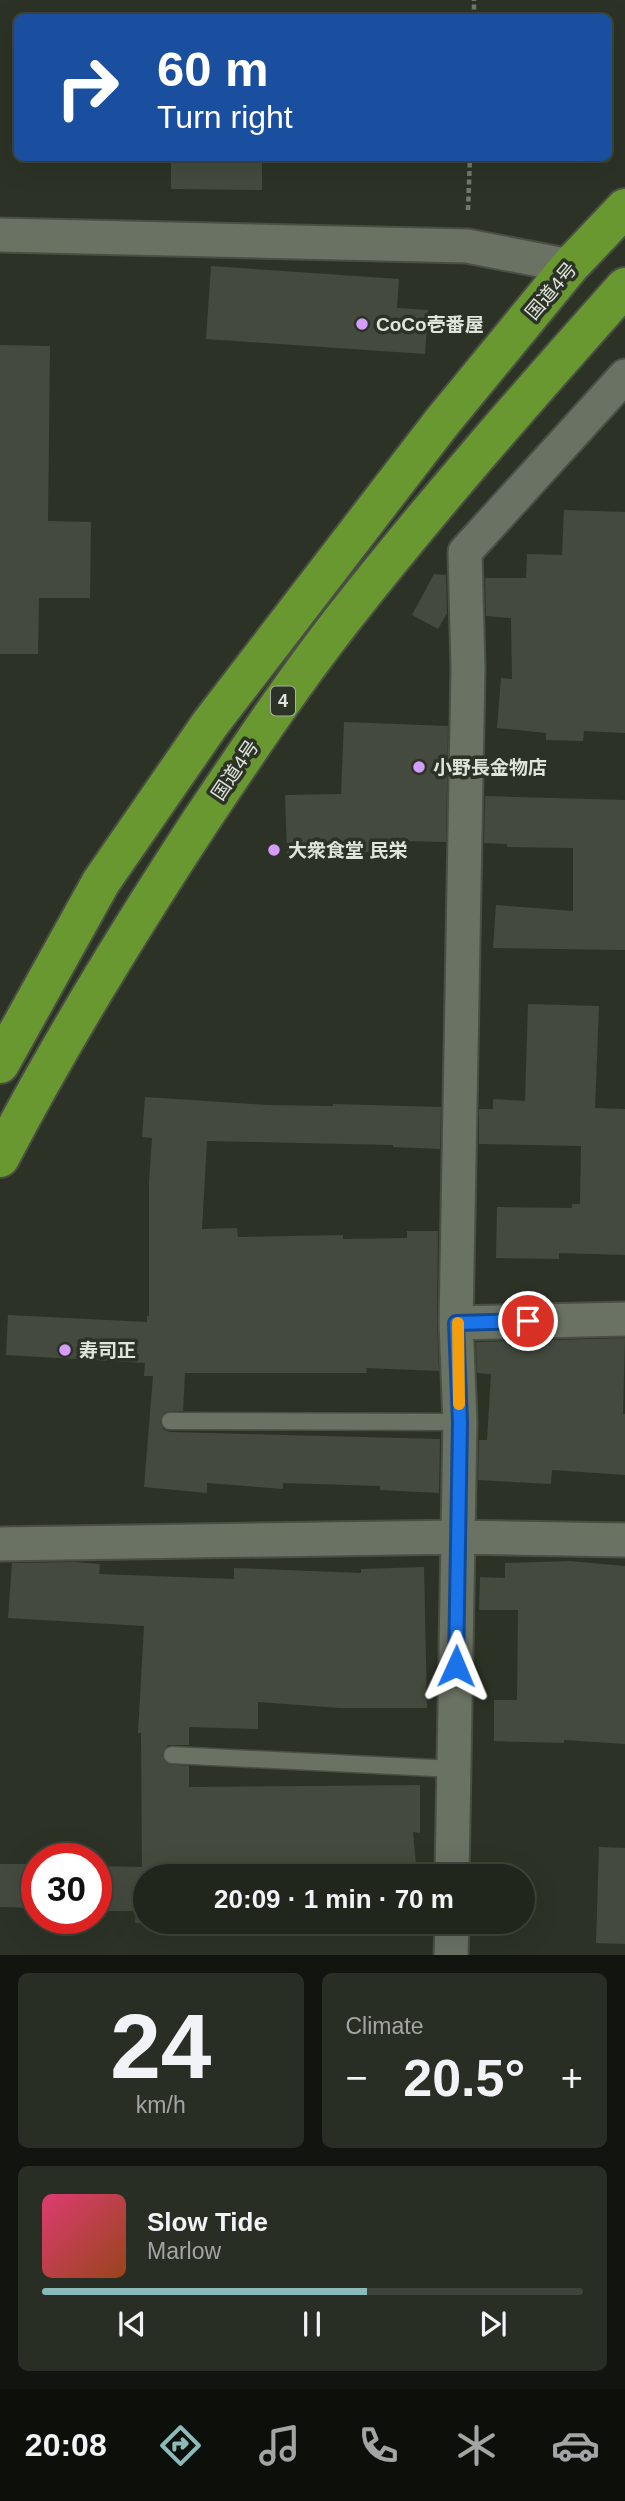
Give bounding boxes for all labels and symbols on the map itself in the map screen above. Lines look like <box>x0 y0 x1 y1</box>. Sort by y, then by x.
street label: 国道4号 <box>521 258 581 324</box>
place label: CoCo壱番屋 <box>376 314 484 335</box>
marker: CoCo壱番屋 <box>354 316 370 332</box>
road number: 4 <box>271 686 295 716</box>
street label: 国道4号 <box>207 736 263 804</box>
place label: 小野長金物店 <box>433 757 547 778</box>
marker: 小野長金物店 <box>411 759 427 775</box>
place label: 大衆食堂 民栄 <box>288 840 407 861</box>
marker: 大衆食堂 民栄 <box>266 842 282 858</box>
pin <box>498 1291 558 1351</box>
place label: 寿司正 <box>79 1340 136 1361</box>
marker: 寿司正 <box>57 1342 73 1358</box>
position arrow <box>419 1629 493 1703</box>
speed limit sign: 30 <box>21 1843 112 1934</box>

